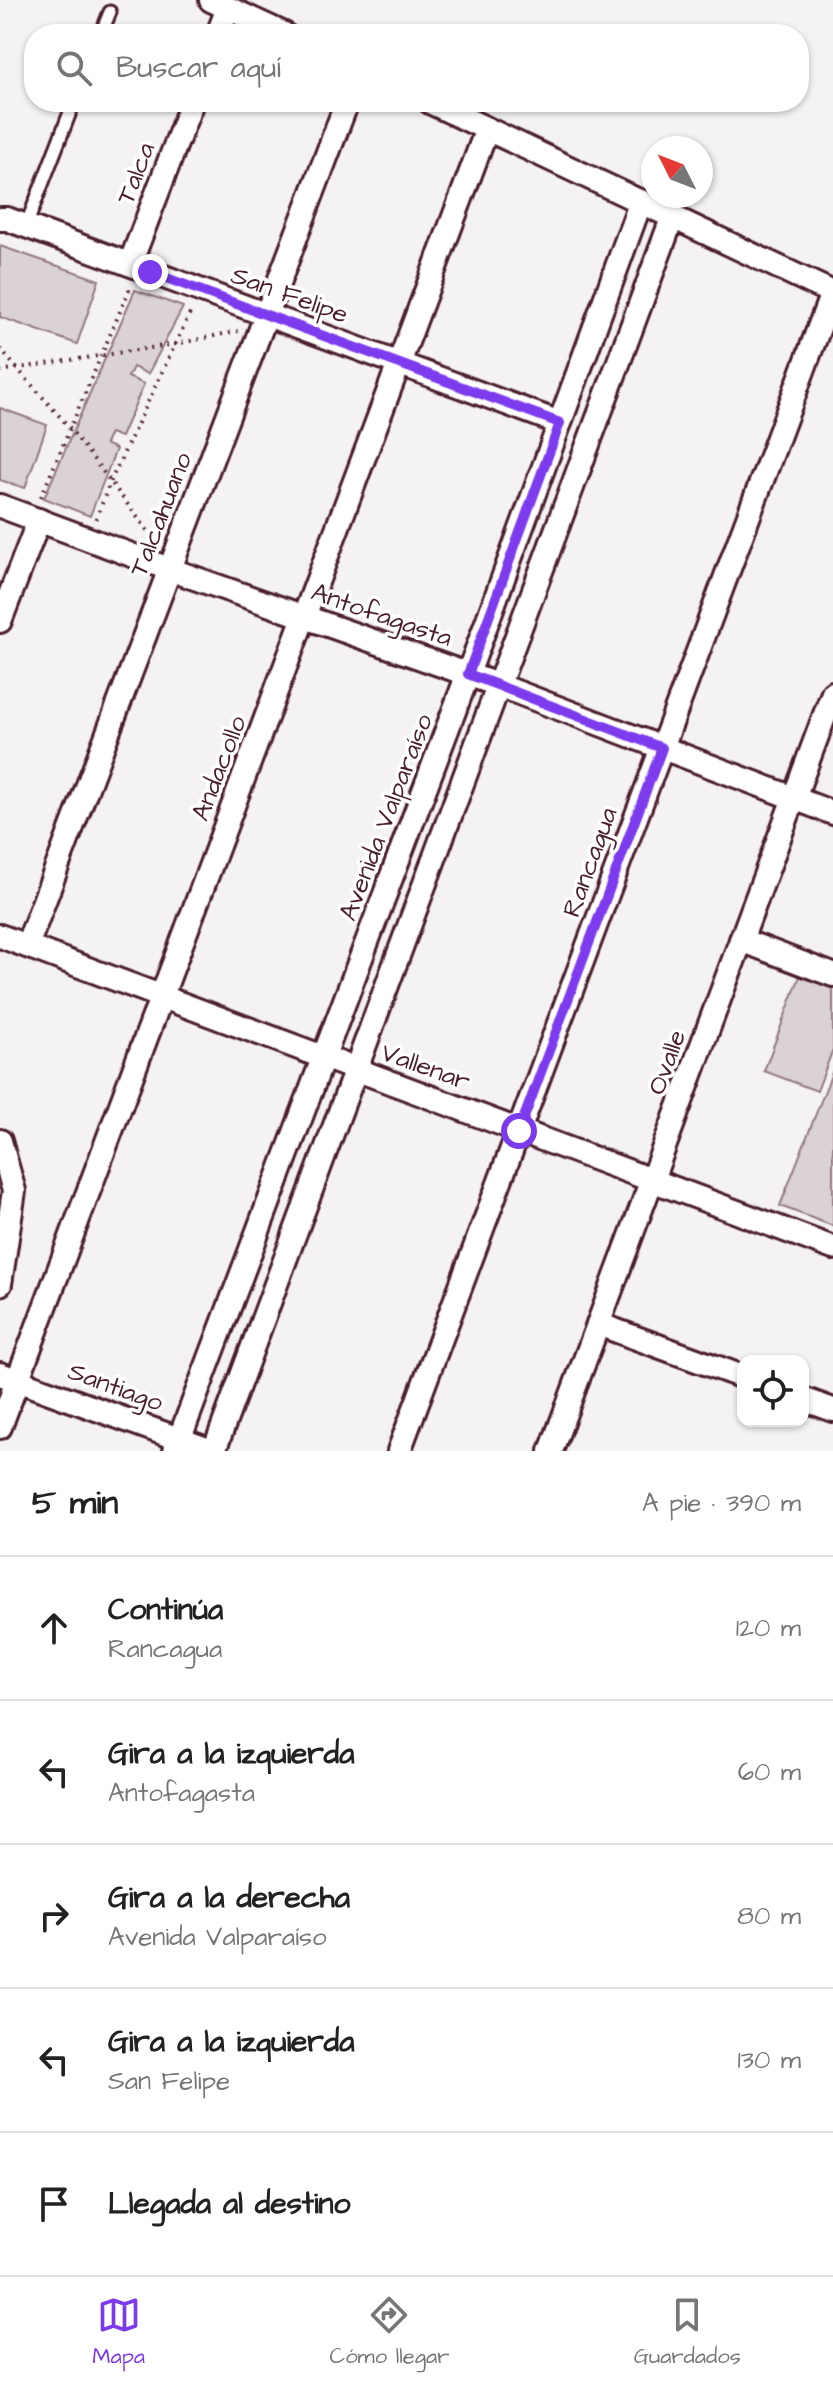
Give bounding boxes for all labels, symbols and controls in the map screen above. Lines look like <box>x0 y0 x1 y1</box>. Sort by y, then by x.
search box <box>24 24 809 112</box>
icon: search <box>52 46 96 90</box>
text: Buscar aquí <box>116 47 281 89</box>
north arrow <box>641 136 713 208</box>
street label: Talca <box>108 137 164 209</box>
route end <box>132 254 168 290</box>
street label: San Felipe <box>226 257 353 333</box>
street label: Talcahuano <box>121 447 201 582</box>
street label: Antofagasta <box>306 574 457 658</box>
street label: Avenida Valparaíso <box>330 709 442 926</box>
street label: Andacollo <box>182 710 256 826</box>
street label: Rancagua <box>553 802 628 923</box>
street label: Ovalle <box>639 1025 695 1100</box>
street label: Vallenar <box>376 1034 475 1100</box>
route start <box>501 1113 537 1149</box>
street label: Santiago <box>62 1353 169 1423</box>
map controls <box>737 1355 809 1427</box>
button: locate <box>737 1355 809 1427</box>
text: 5 min <box>32 1479 118 1527</box>
text: A pie · 390 m <box>642 1485 801 1521</box>
text: Continúa <box>108 1589 223 1631</box>
icon: ahead <box>32 1606 76 1650</box>
text: 120 m <box>736 1610 801 1646</box>
text: Rancagua <box>108 1631 222 1667</box>
text: Gira a la izquierda <box>108 1733 354 1775</box>
icon: left <box>32 1750 76 1794</box>
text: 60 m <box>738 1754 801 1790</box>
text: Antofagasta <box>108 1775 255 1811</box>
text: Gira a la derecha <box>108 1877 350 1919</box>
icon: right <box>32 1894 76 1938</box>
text: 80 m <box>737 1898 801 1934</box>
text: Avenida Valparaíso <box>108 1919 327 1955</box>
text: Gira a la izquierda <box>108 2021 354 2063</box>
icon: left <box>32 2038 76 2082</box>
text: 130 m <box>737 2042 801 2078</box>
text: San Felipe <box>108 2063 230 2099</box>
icon: arrive <box>32 2182 76 2226</box>
text: Llegada al destino <box>108 2183 350 2225</box>
tab: Mapa <box>92 2293 145 2372</box>
tab: Cómo llegar <box>330 2293 449 2372</box>
tab: Guardados <box>634 2293 741 2372</box>

